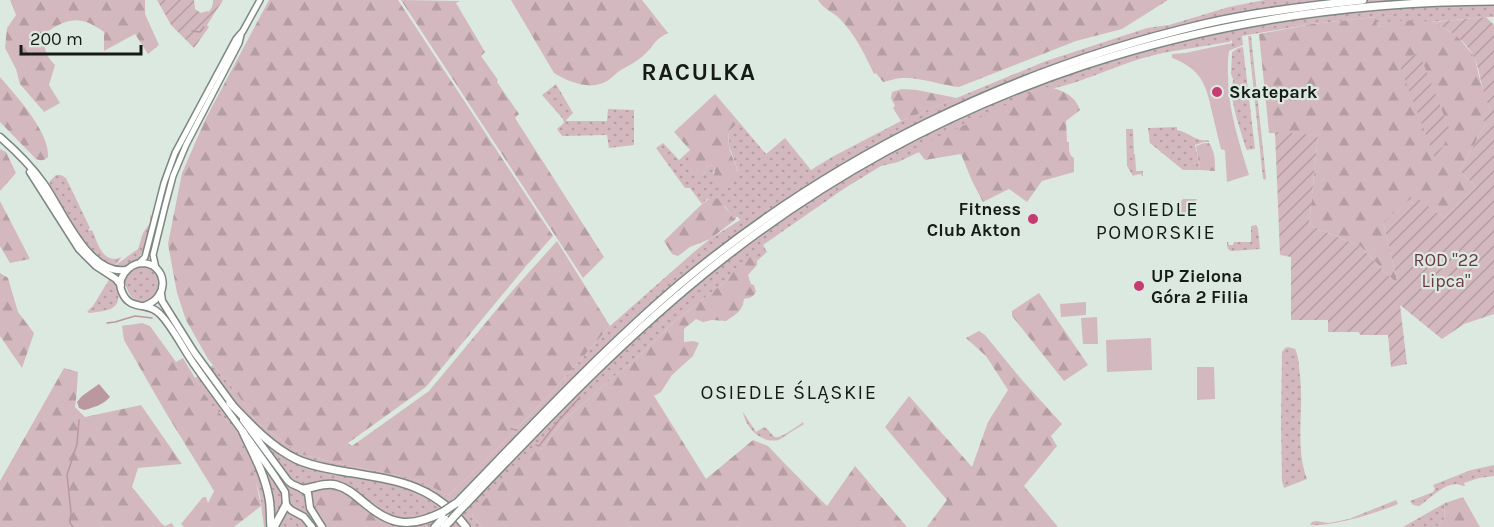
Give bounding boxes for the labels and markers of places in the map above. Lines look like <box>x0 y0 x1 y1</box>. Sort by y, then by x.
place label: Skatepark <box>1229 81 1318 103</box>
marker: Skatepark <box>1210 85 1224 99</box>
place label: Fitness Club Akton <box>927 198 1021 241</box>
marker: Fitness Club Akton <box>1026 212 1040 226</box>
place label: UP Zielona Góra 2 Filia <box>1151 265 1249 308</box>
marker: UP Zielona Góra 2 Filia <box>1132 279 1146 293</box>

